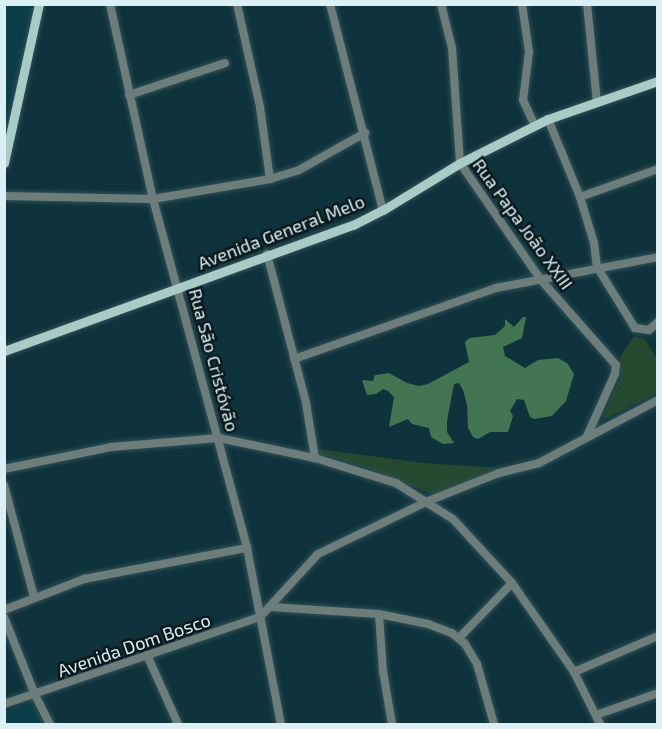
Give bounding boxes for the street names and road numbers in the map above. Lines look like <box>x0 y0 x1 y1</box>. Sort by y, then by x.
street label: Rua Papa João XXIII <box>468 154 578 294</box>
street label: Avenida General Melo <box>194 190 368 274</box>
street label: Rua São Cristóvão <box>185 286 243 434</box>
street label: Avenida Dom Bosco <box>55 609 213 681</box>

